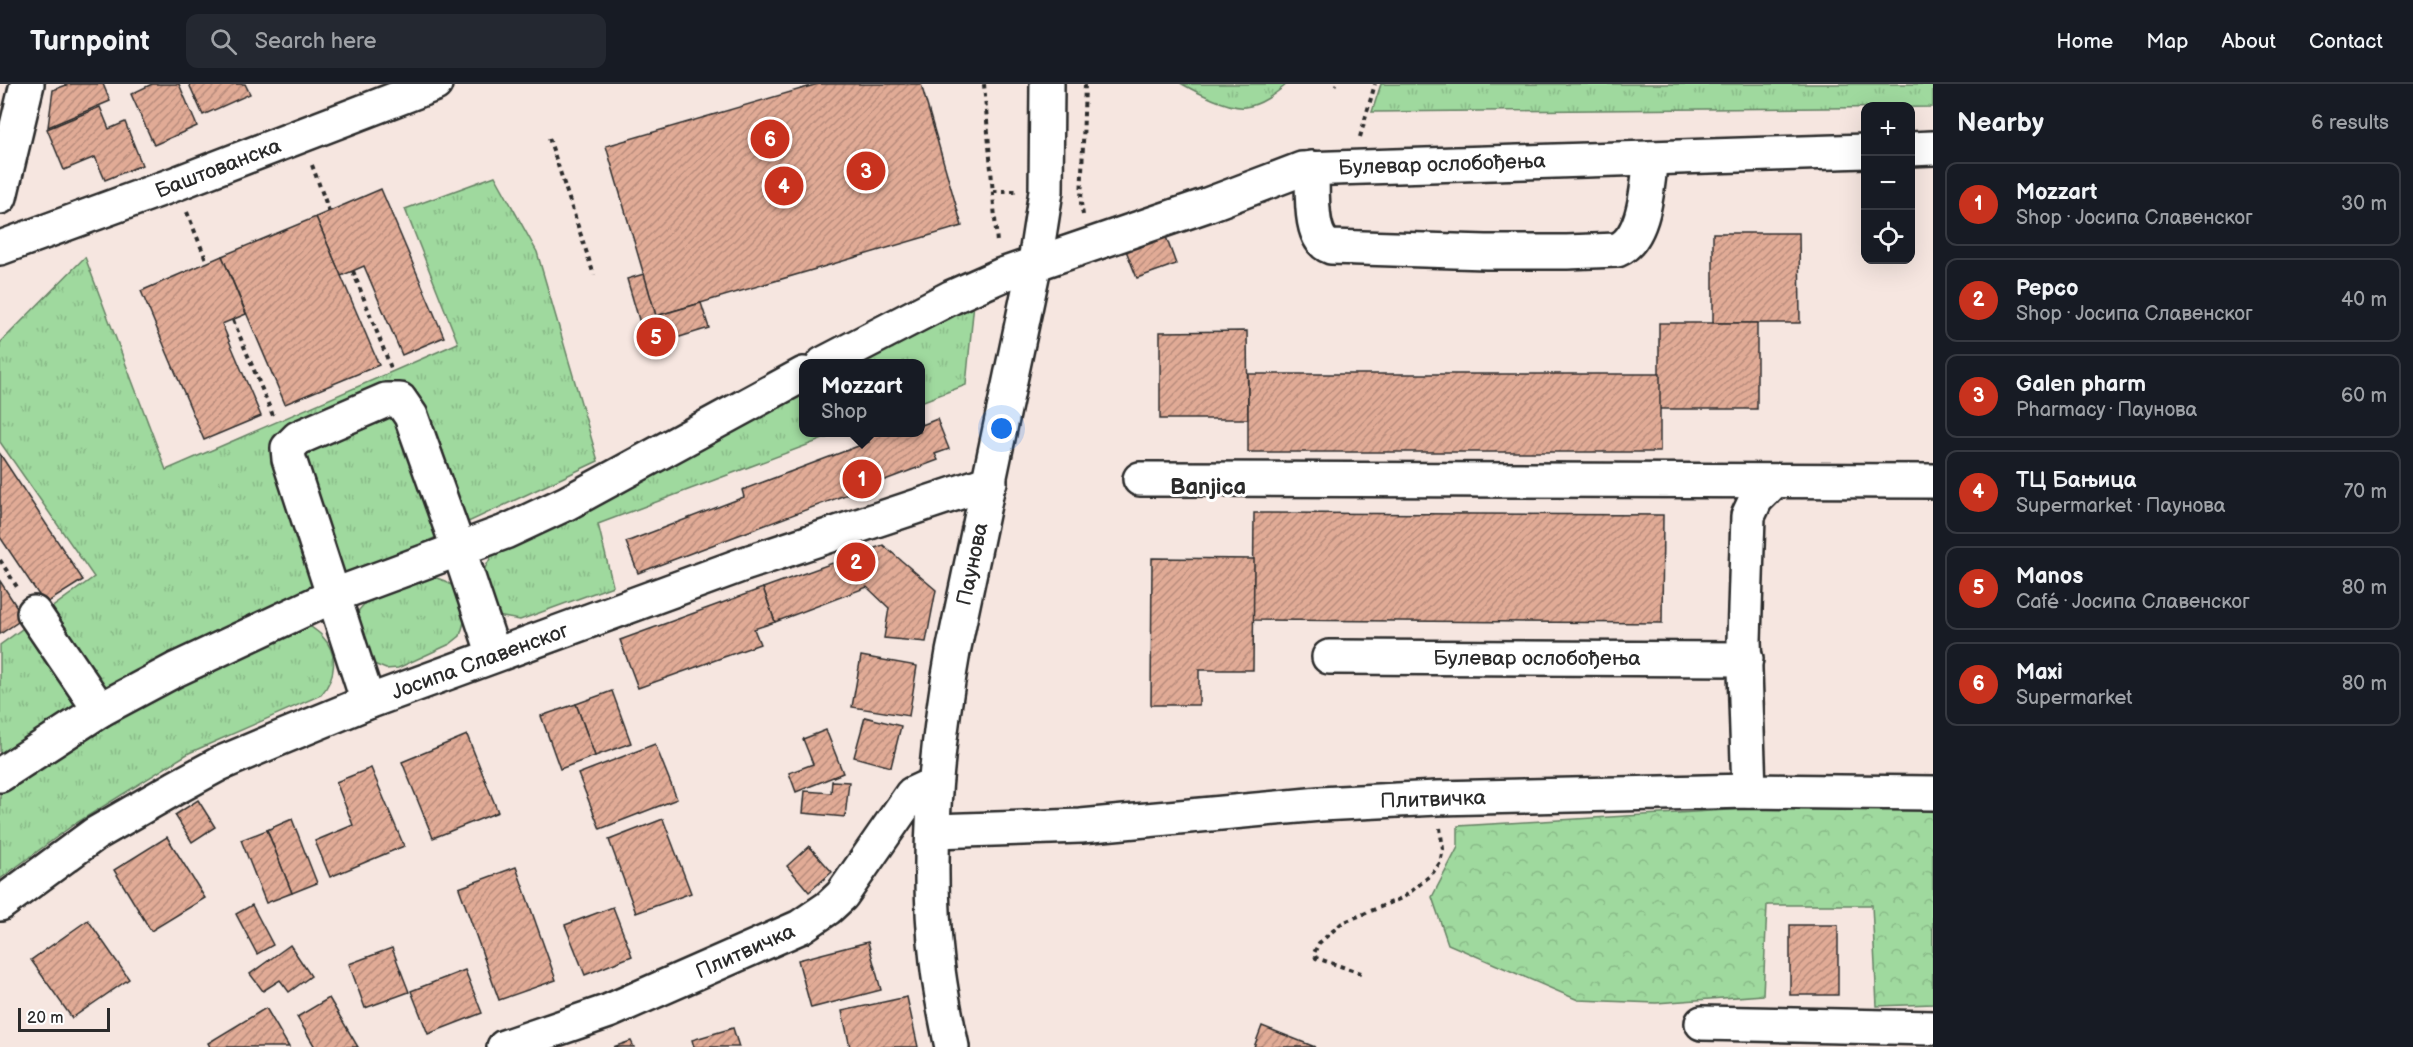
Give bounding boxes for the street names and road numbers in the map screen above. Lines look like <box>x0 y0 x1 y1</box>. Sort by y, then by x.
street label: Баштованска <box>152 133 285 204</box>
street label: Булевар ослобођења <box>1338 148 1547 181</box>
street label: Паунова <box>952 520 994 608</box>
street label: Јосипа Славенског <box>388 618 572 705</box>
street label: Булевар ослобођења <box>1433 646 1641 671</box>
street label: Плитвичка <box>1380 785 1487 814</box>
street label: Плитвичка <box>692 918 799 984</box>

